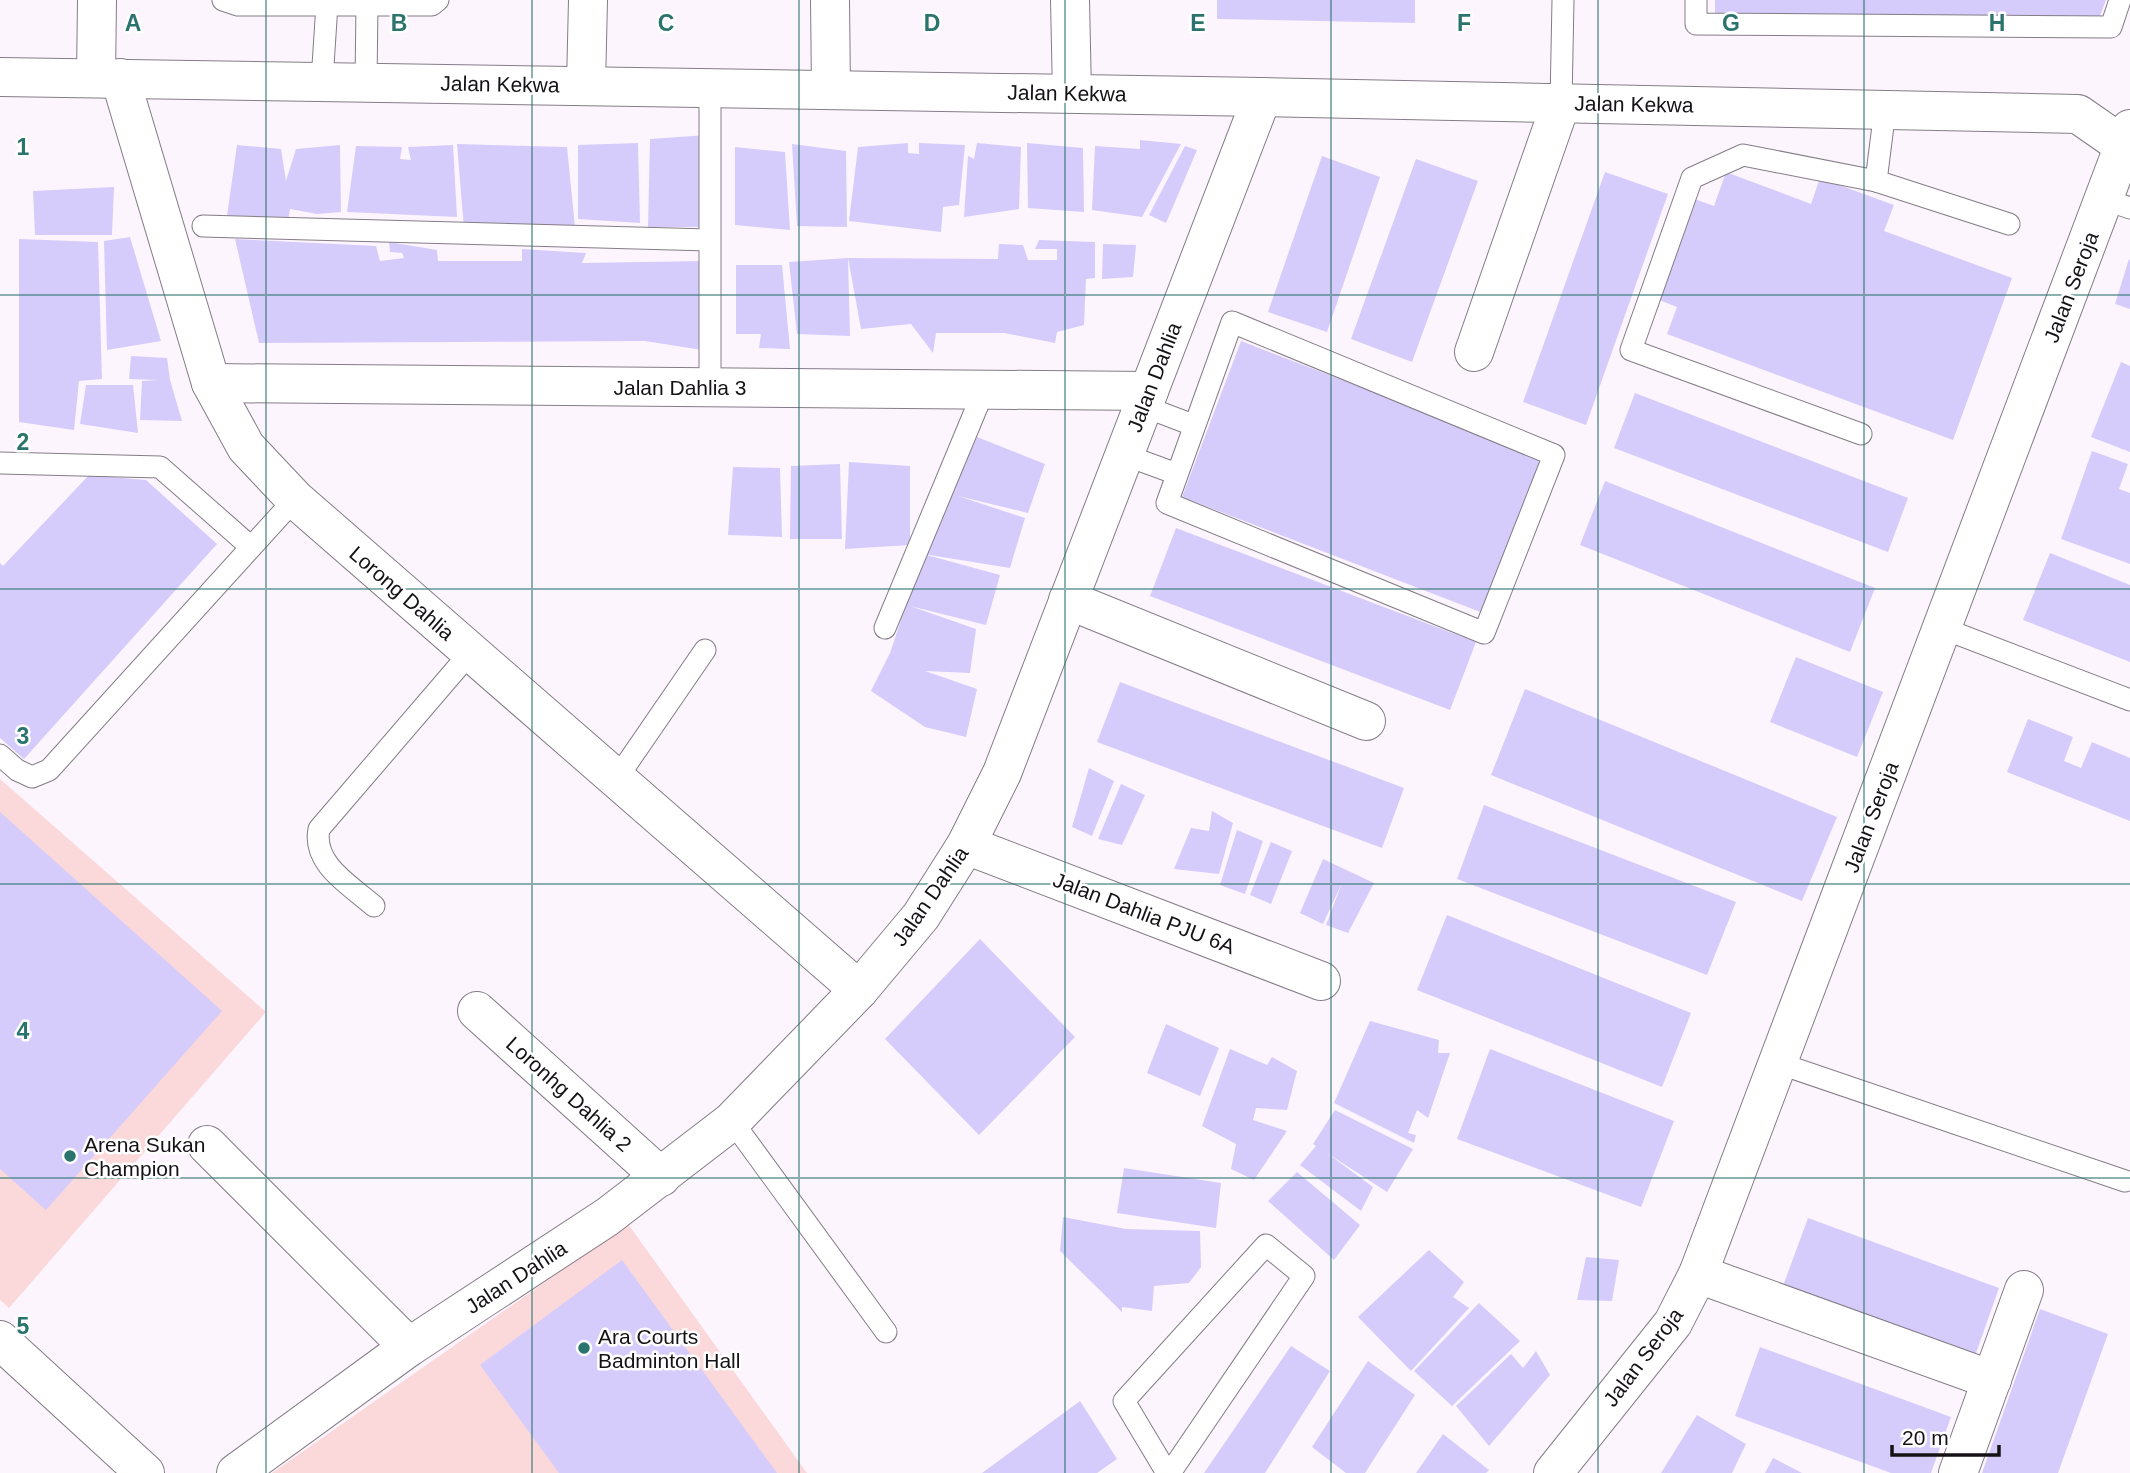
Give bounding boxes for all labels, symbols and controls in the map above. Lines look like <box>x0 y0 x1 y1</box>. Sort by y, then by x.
text: A <box>125 10 141 36</box>
text: B <box>391 10 407 36</box>
text: C <box>658 10 674 36</box>
text: D <box>924 10 940 36</box>
text: E <box>1190 10 1206 36</box>
text: F <box>1457 10 1471 36</box>
text: G <box>1722 10 1740 36</box>
text: H <box>1989 10 2005 36</box>
street label: Jalan Kekwa <box>440 71 560 97</box>
street label: Jalan Kekwa <box>1007 80 1127 106</box>
street label: Jalan Kekwa <box>1574 91 1694 117</box>
text: 1 <box>17 134 30 160</box>
street label: Jalan Seroja <box>2039 228 2103 346</box>
street label: Jalan Dahlia <box>1123 319 1186 435</box>
street label: Jalan Dahlia 3 <box>613 376 747 399</box>
text: 2 <box>17 429 29 455</box>
street label: Lorong Dahlia <box>345 541 459 645</box>
text: 3 <box>17 723 29 749</box>
street label: Jalan Seroja <box>1839 758 1903 876</box>
street label: Jalan Dahlia <box>887 842 973 950</box>
street label: Jalan Dahlia PJU 6A <box>1050 868 1238 958</box>
text: 4 <box>17 1018 30 1044</box>
street label: Loronhg Dahlia 2 <box>502 1032 636 1156</box>
place label: Arena Sukan Champion <box>84 1133 205 1180</box>
marker: Arena Sukan Champion <box>62 1148 78 1164</box>
street label: Jalan Dahlia <box>461 1236 571 1318</box>
street label: Jalan Seroja <box>1599 1303 1688 1411</box>
text: 5 <box>17 1313 30 1339</box>
place label: Ara Courts Badminton Hall <box>598 1325 740 1372</box>
marker: Ara Courts Badminton Hall <box>576 1340 592 1356</box>
scale bar <box>1892 1414 1999 1458</box>
text: 20 m <box>1902 1426 1949 1449</box>

